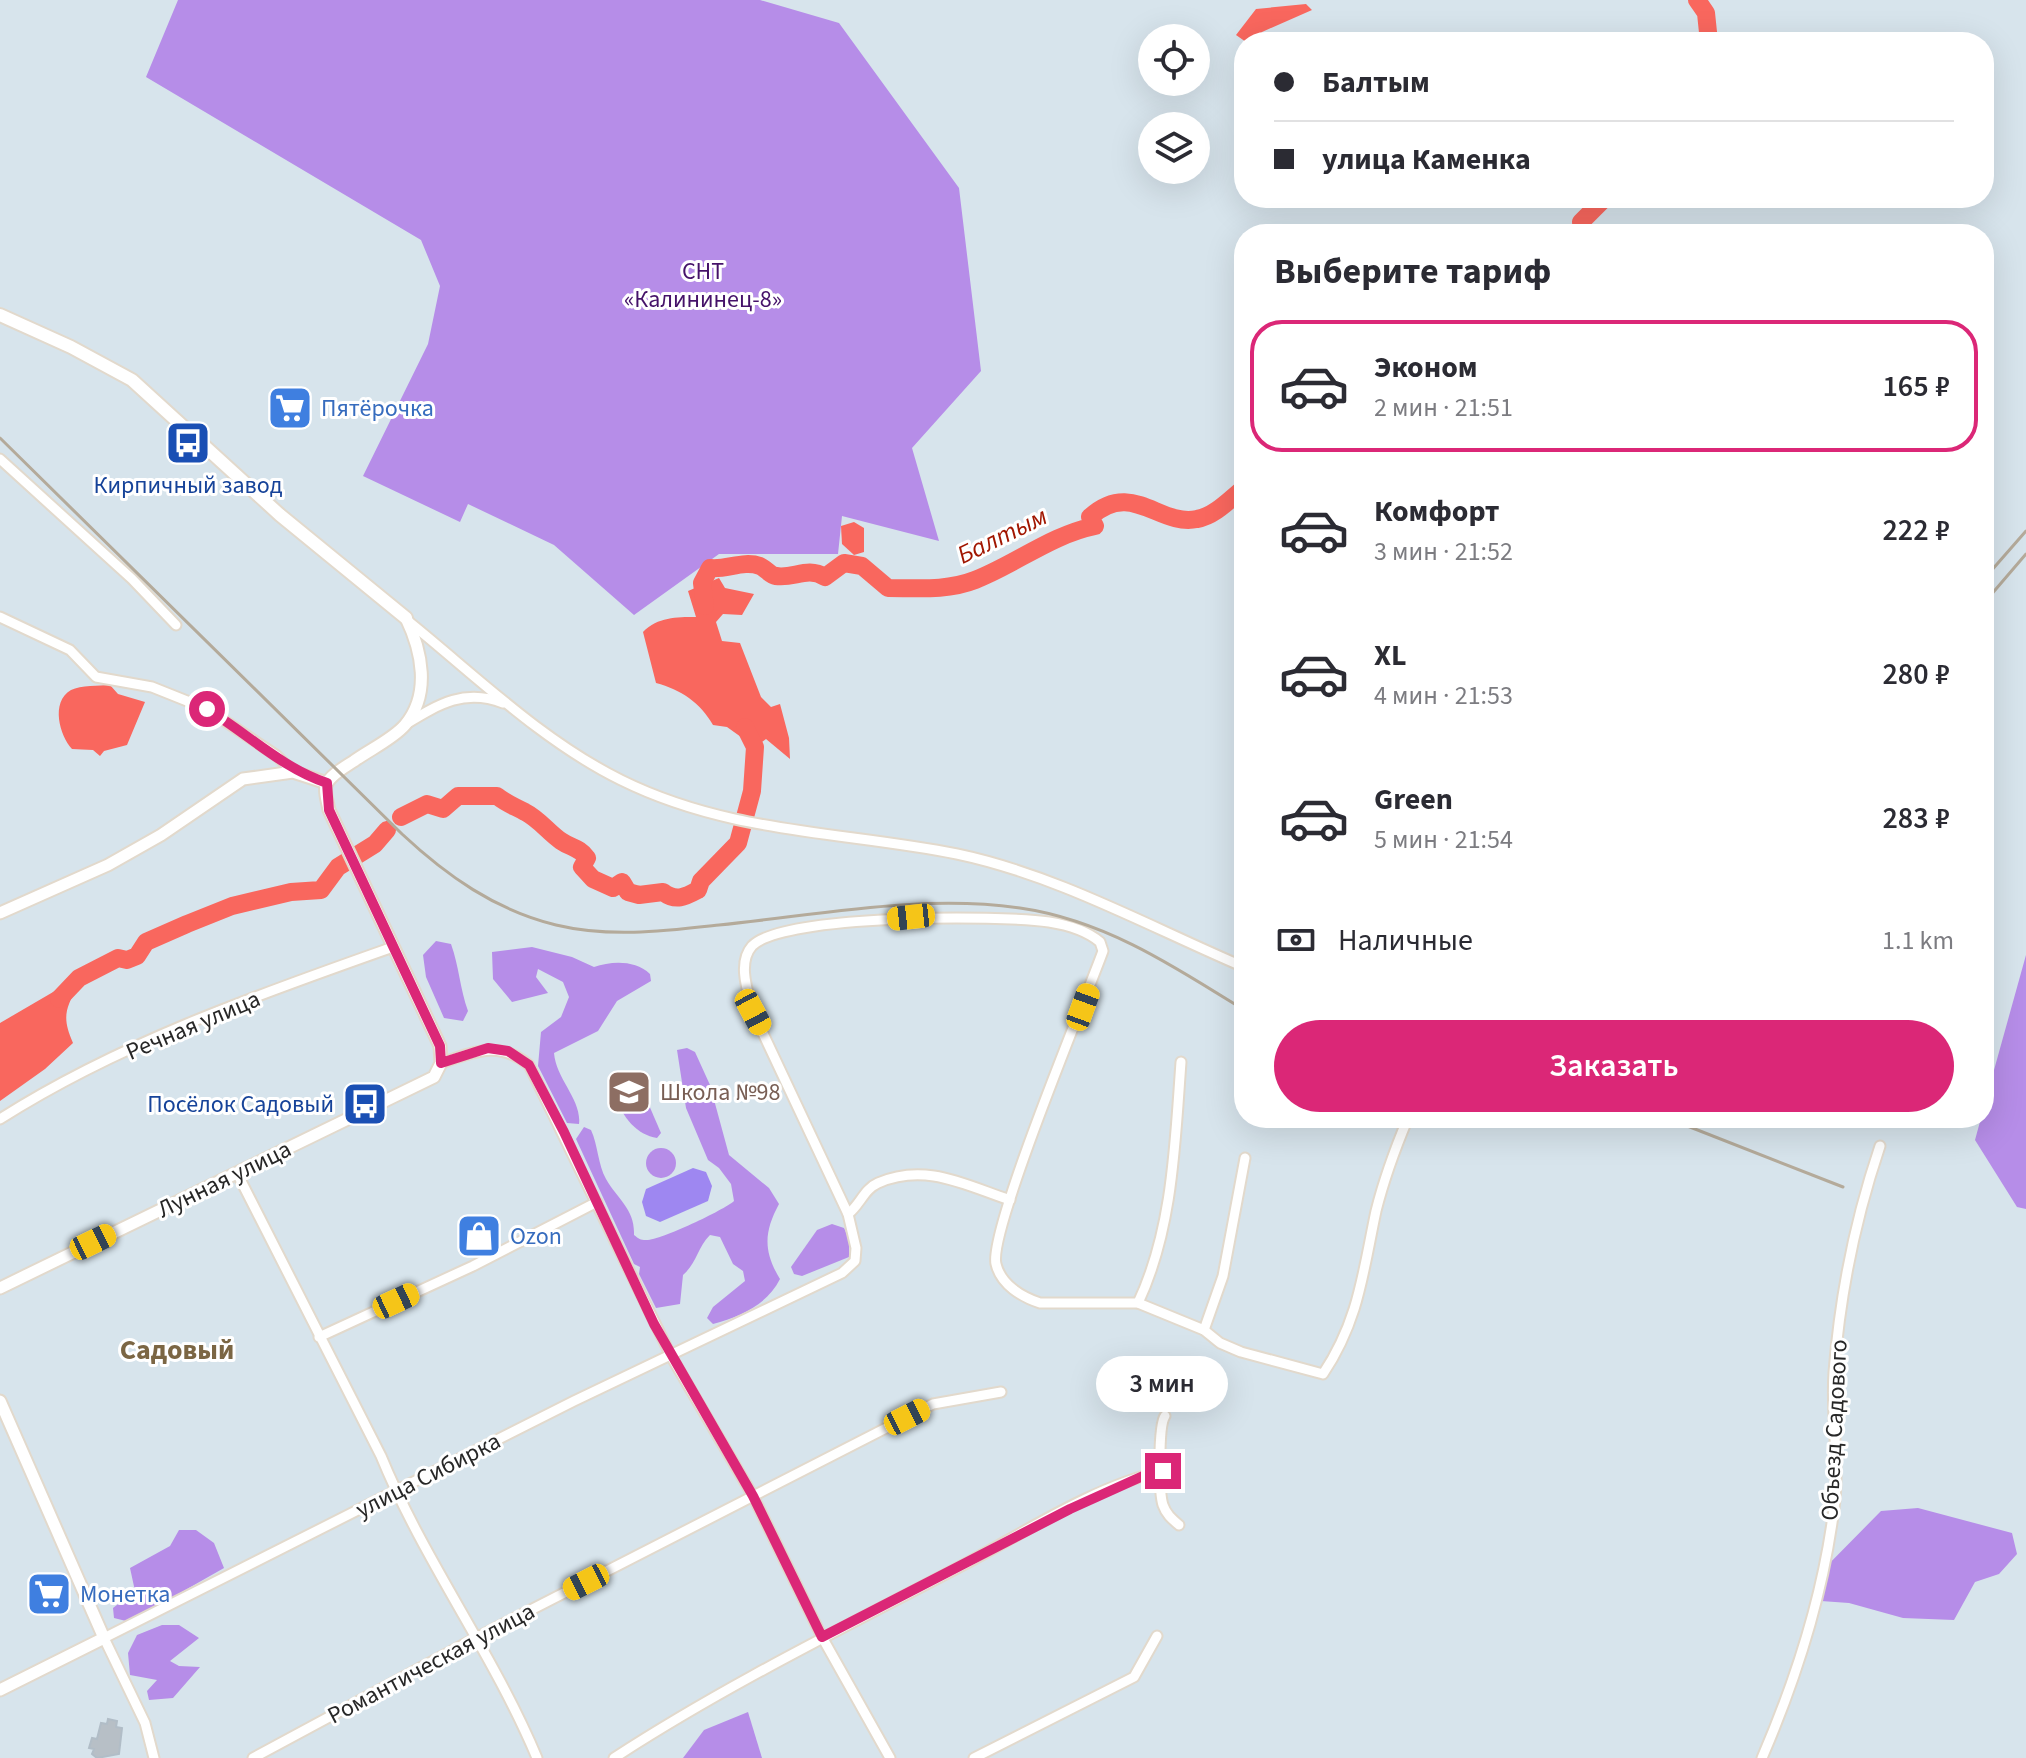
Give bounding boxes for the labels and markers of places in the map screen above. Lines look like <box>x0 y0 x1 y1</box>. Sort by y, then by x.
supermarket icon: Пятёрочка <box>266 384 314 432</box>
place label: Пятёрочка <box>321 391 434 426</box>
bus stop icon: Кирпичный завод <box>164 419 212 467</box>
place label: Кирпичный завод <box>94 468 283 503</box>
school or university icon: Школа №98 <box>605 1068 653 1116</box>
place label: Школа №98 <box>660 1075 780 1110</box>
bus stop icon: Посёлок Садовый <box>341 1080 389 1128</box>
place label: Посёлок Садовый <box>147 1087 334 1122</box>
shop icon: Ozon <box>455 1212 503 1260</box>
place label: Ozon <box>510 1219 562 1254</box>
supermarket icon: Монетка <box>25 1570 73 1618</box>
place label: Монетка <box>80 1577 170 1612</box>

